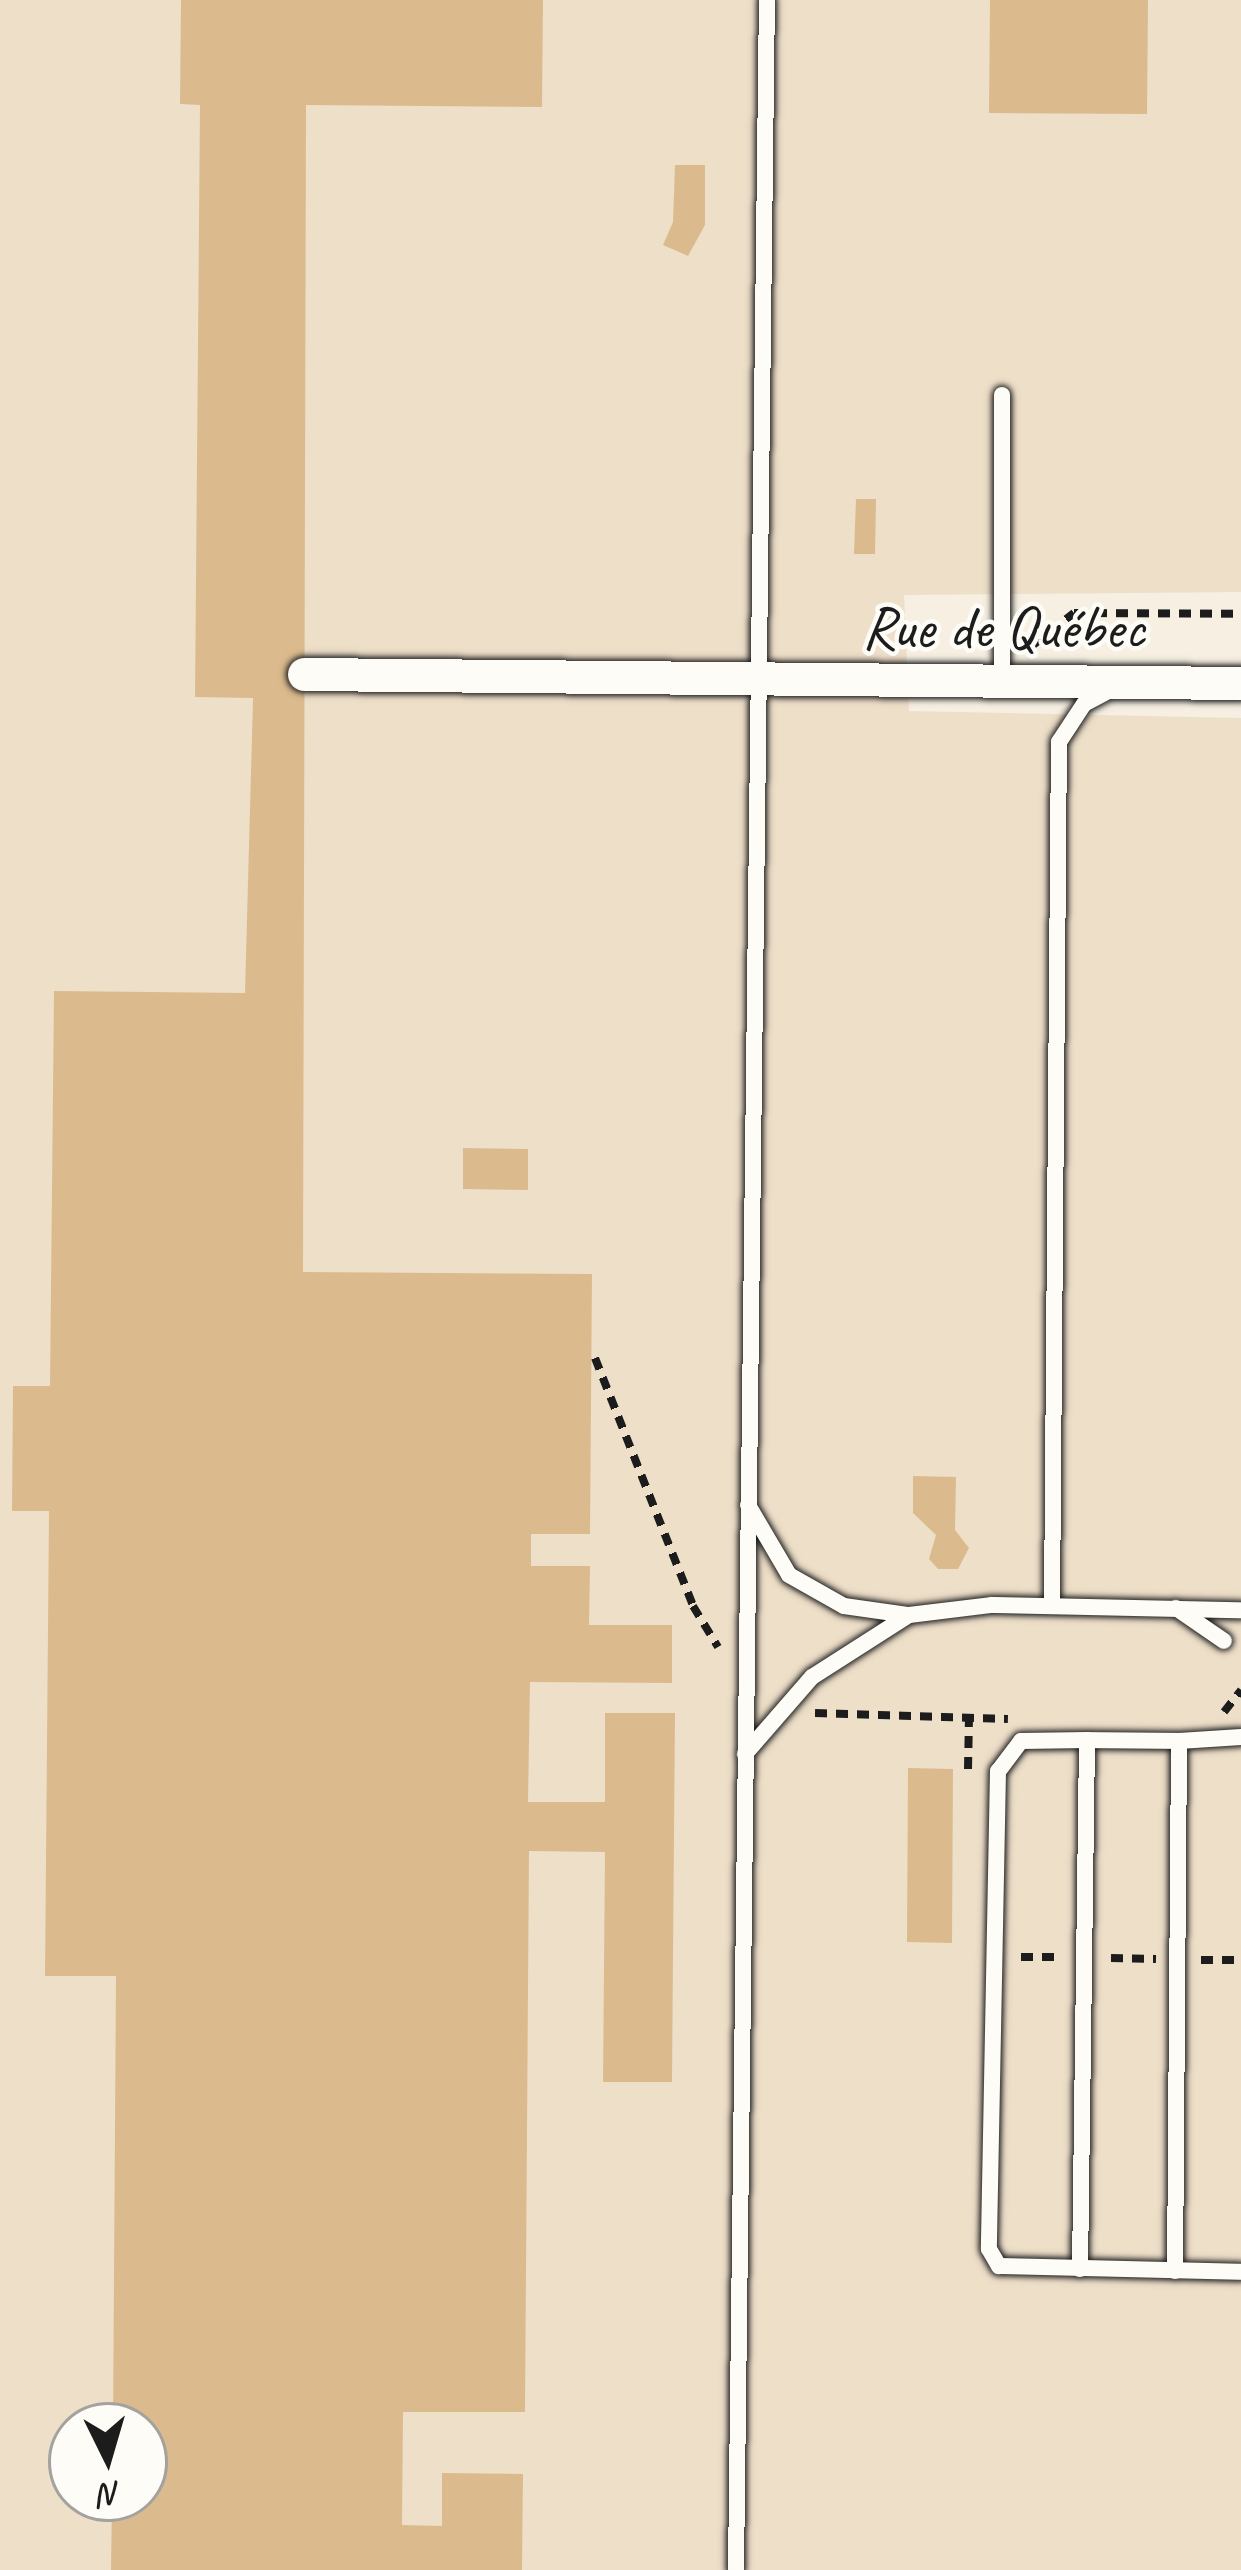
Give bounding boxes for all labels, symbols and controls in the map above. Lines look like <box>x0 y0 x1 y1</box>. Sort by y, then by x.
street label: Rue de Québec <box>862 591 1144 663</box>
north arrow <box>48 2402 168 2522</box>
text: N <box>99 2473 123 2517</box>

